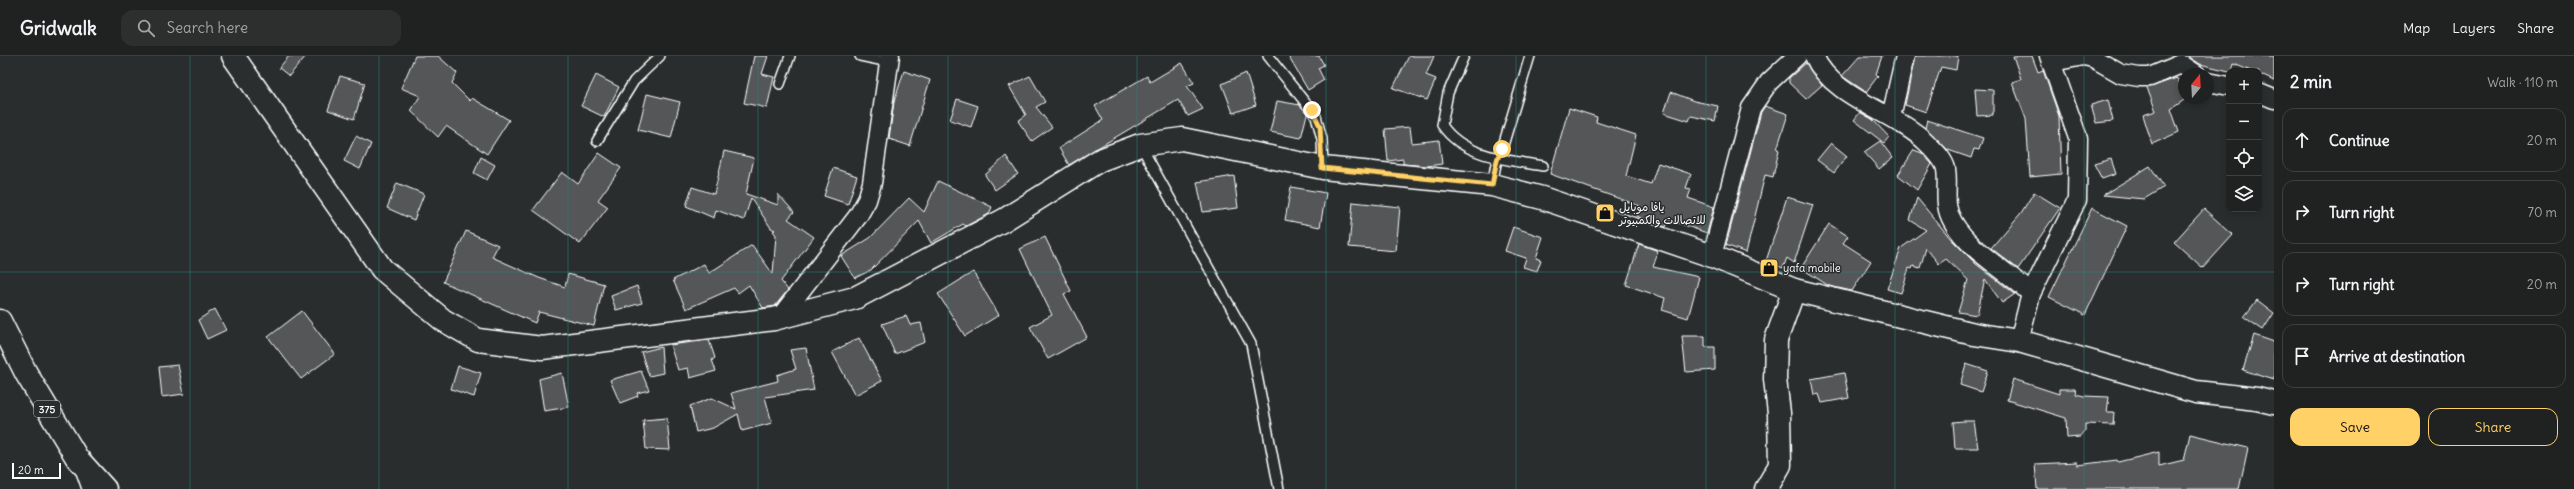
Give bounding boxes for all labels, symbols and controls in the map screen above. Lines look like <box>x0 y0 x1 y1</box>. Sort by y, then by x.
search box <box>121 10 401 46</box>
text: Gridwalk <box>20 16 97 40</box>
icon: search <box>135 17 157 39</box>
text: Search here <box>167 18 248 37</box>
text: Map <box>2403 19 2430 37</box>
text: Layers <box>2452 19 2495 37</box>
text: Share <box>2517 19 2554 37</box>
north arrow <box>2178 68 2214 104</box>
map controls <box>2226 68 2262 212</box>
button: + <box>2226 68 2262 104</box>
text: 2 min <box>2290 71 2332 93</box>
text: Walk · 110 m <box>2487 74 2558 91</box>
route end <box>1303 101 1321 119</box>
button: − <box>2226 104 2262 140</box>
icon: ahead <box>2291 129 2313 151</box>
text: Continue <box>2329 131 2390 150</box>
text: 20 m <box>2527 132 2557 149</box>
route start <box>1493 140 1511 158</box>
button: locate <box>2226 140 2262 176</box>
button: layers <box>2226 176 2262 212</box>
place label: يافا موبايل للاتصالات والكمبيوتر <box>1618 200 1706 228</box>
icon: right <box>2291 201 2313 223</box>
shop icon: يافا موبايل للاتصالات والكمبيوتر <box>1594 202 1616 224</box>
text: Turn right <box>2329 203 2394 222</box>
text: 70 m <box>2528 204 2557 221</box>
shop icon: yafa mobile <box>1758 257 1780 279</box>
place label: yafa mobile <box>1783 261 1841 275</box>
icon: right <box>2291 273 2313 295</box>
text: Turn right <box>2329 275 2394 294</box>
text: 20 m <box>2527 276 2557 293</box>
icon: arrive <box>2291 345 2313 367</box>
text: Arrive at destination <box>2329 347 2465 366</box>
road number: 375 <box>34 401 60 417</box>
button: Save <box>2290 408 2420 446</box>
button: Share <box>2428 408 2558 446</box>
scale bar <box>12 461 61 480</box>
text: 20 m <box>18 463 44 477</box>

